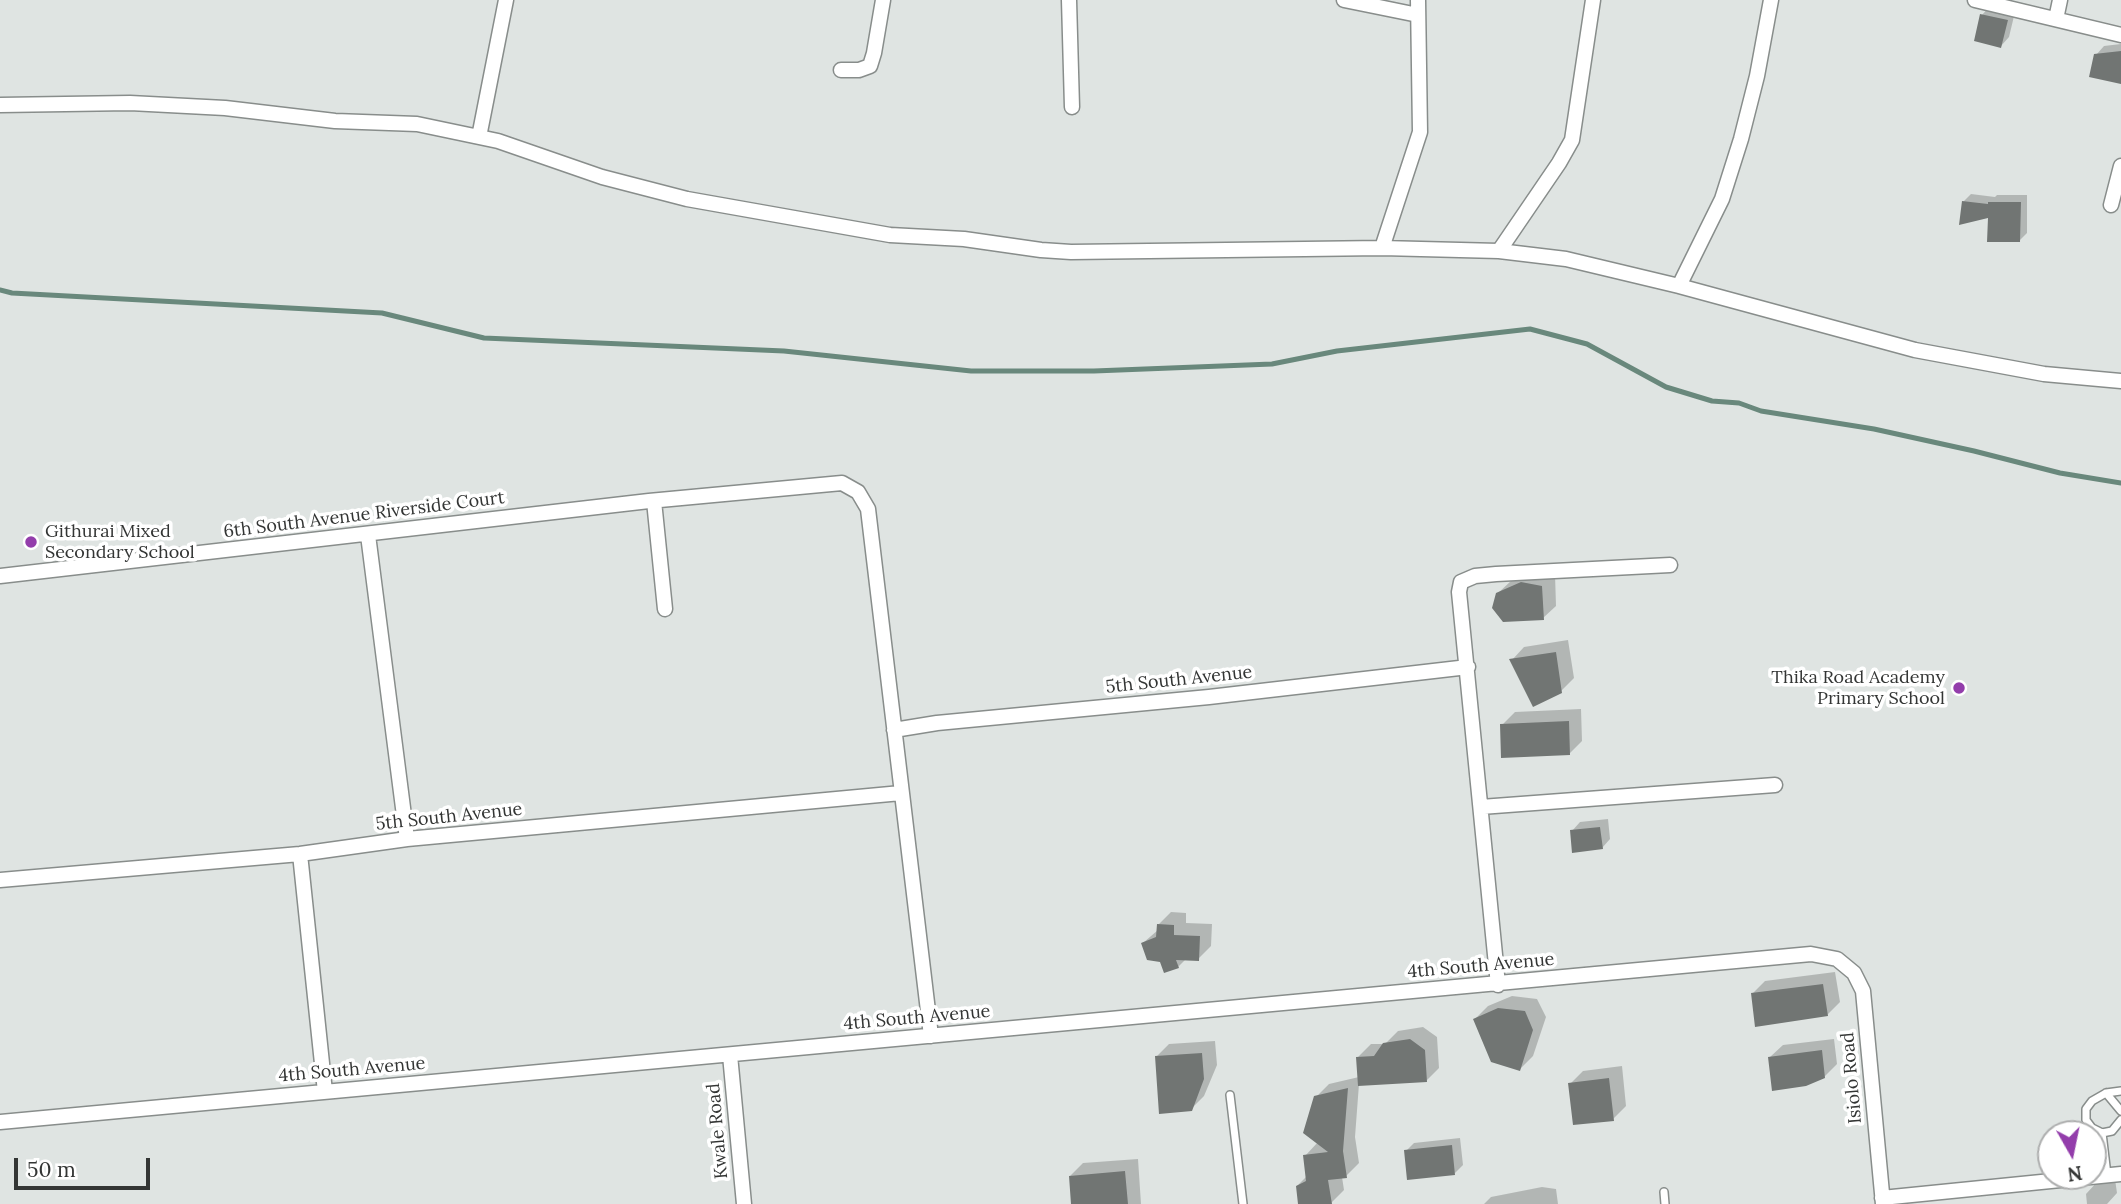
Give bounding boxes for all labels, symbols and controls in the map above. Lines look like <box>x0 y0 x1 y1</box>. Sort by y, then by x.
street label: 6th South Avenue Riverside Court <box>222 487 506 543</box>
place label: Githurai Mixed Secondary School <box>45 521 195 564</box>
marker: Githurai Mixed Secondary School <box>23 534 39 550</box>
street label: 5th South Avenue <box>1105 662 1253 698</box>
place label: Thika Road Academy Primary School <box>1771 667 1945 710</box>
marker: Thika Road Academy Primary School <box>1951 680 1967 696</box>
street label: 5th South Avenue <box>375 799 523 835</box>
street label: 4th South Avenue <box>1407 949 1555 983</box>
street label: 4th South Avenue <box>843 1001 991 1035</box>
street label: Isiolo Road <box>1837 1031 1867 1125</box>
street label: 4th South Avenue <box>278 1053 426 1087</box>
street label: Kwale Road <box>703 1082 733 1180</box>
north arrow <box>2037 1120 2107 1190</box>
scale bar <box>18 1144 154 1188</box>
text: 50 m <box>27 1156 76 1183</box>
text: N <box>2066 1161 2084 1187</box>

